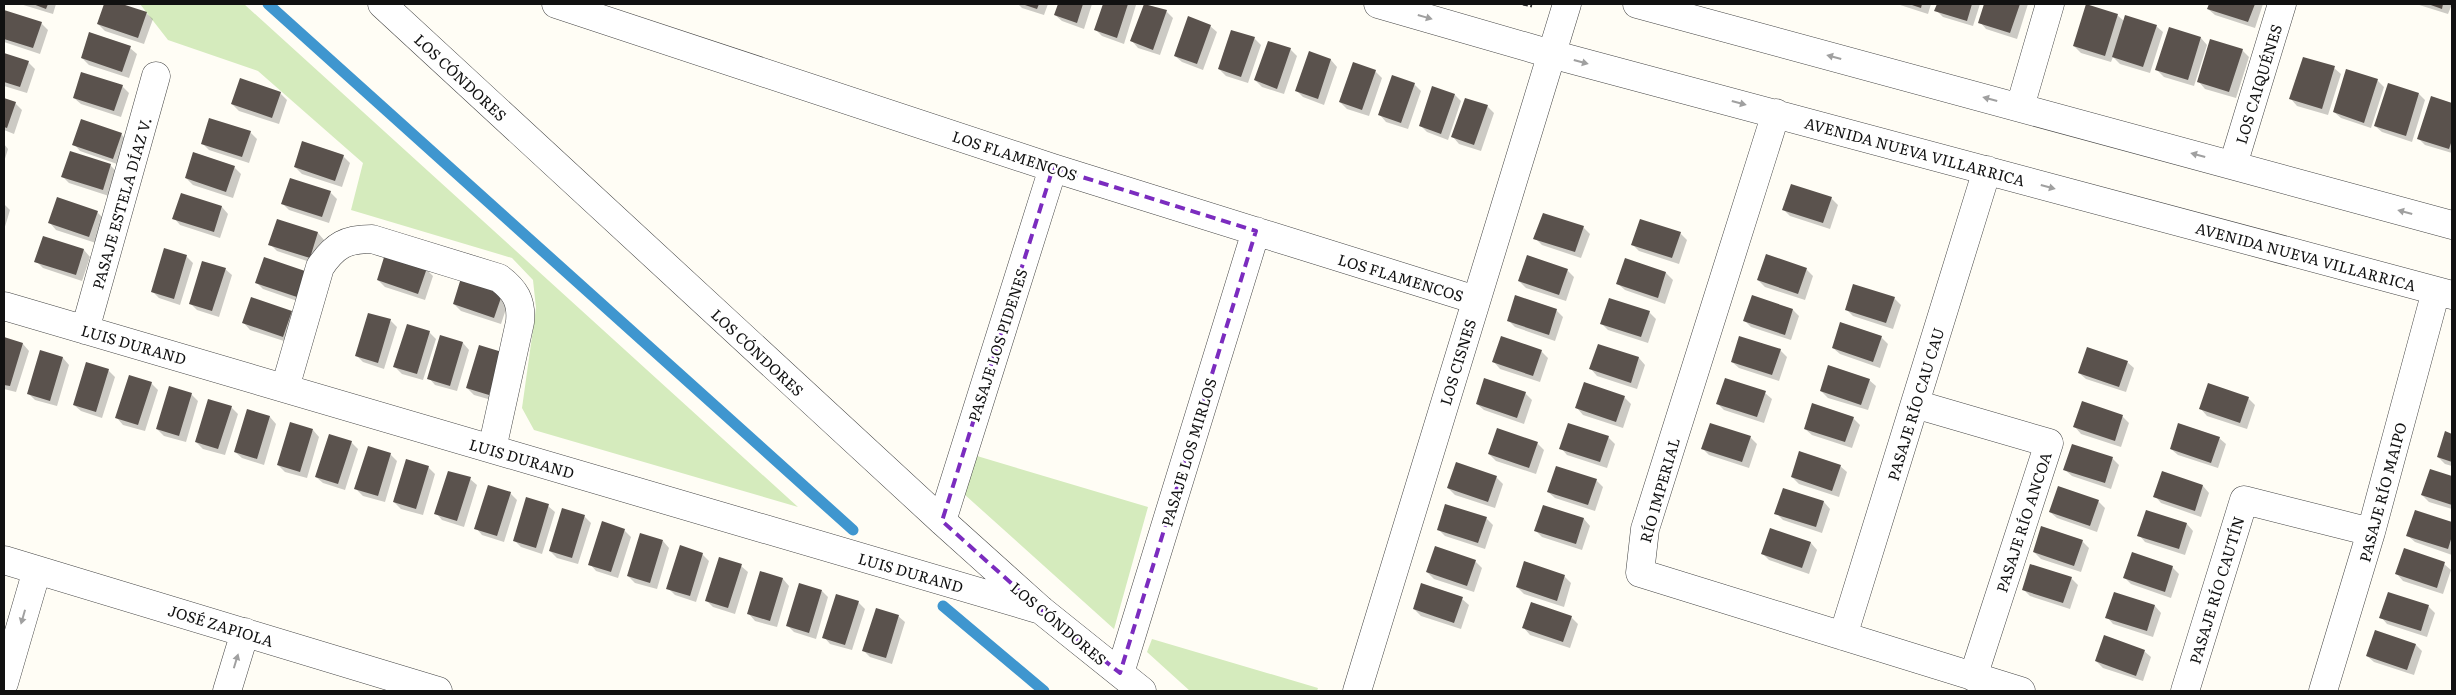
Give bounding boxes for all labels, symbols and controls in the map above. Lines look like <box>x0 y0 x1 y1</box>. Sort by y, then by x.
one-way arrow <box>1418 14 1433 22</box>
street label: LOS CAIQUÉNES <box>2229 21 2287 147</box>
street label: LOS CÓNDORES <box>410 28 512 126</box>
one-way arrow <box>1826 52 1841 60</box>
one-way arrow <box>1574 58 1589 66</box>
one-way arrow <box>1983 95 1998 103</box>
one-way arrow <box>1731 99 1746 107</box>
street label: AVENIDA NUEVA VILLARRICA <box>1802 110 2028 192</box>
street label: PASAJE ESTELA DÍAZ V. <box>85 114 157 292</box>
street label: LOS FLAMENCOS <box>950 124 1080 186</box>
one-way arrow <box>2190 151 2205 159</box>
one-way arrow <box>2040 183 2055 191</box>
one-way arrow <box>2398 208 2413 216</box>
street label: AVENIDA NUEVA VILLARRICA <box>2193 215 2419 297</box>
street label: LOS FLAMENCOS <box>1335 247 1467 307</box>
street label: PASAJE LOS PIDENES <box>961 265 1033 425</box>
street label: LOS CÓNDORES <box>707 303 809 401</box>
street label: LOS CISNES <box>1433 316 1481 408</box>
street label: LUIS DURAND <box>79 318 189 370</box>
street label: PASAJE RÍO CAU CAU <box>1881 325 1949 483</box>
street label: PASAJE LOS MIRLOS <box>1154 375 1222 529</box>
street label: PASAJE RÍO MAIPO <box>2352 420 2412 564</box>
street label: LUIS DURAND <box>467 432 577 484</box>
street label: RÍO IMPERIAL <box>1633 435 1685 545</box>
street label: PASAJE RÍO ANCOA <box>1989 449 2057 595</box>
street label: PASAJE RÍO CAUTÍN <box>2183 513 2249 667</box>
street label: LUIS DURAND <box>856 546 966 598</box>
street label: LOS CÓNDORES <box>1006 576 1112 670</box>
street label: JOSÉ ZAPIOLA <box>165 598 277 652</box>
one-way arrow <box>19 609 27 624</box>
one-way arrow <box>233 654 241 669</box>

